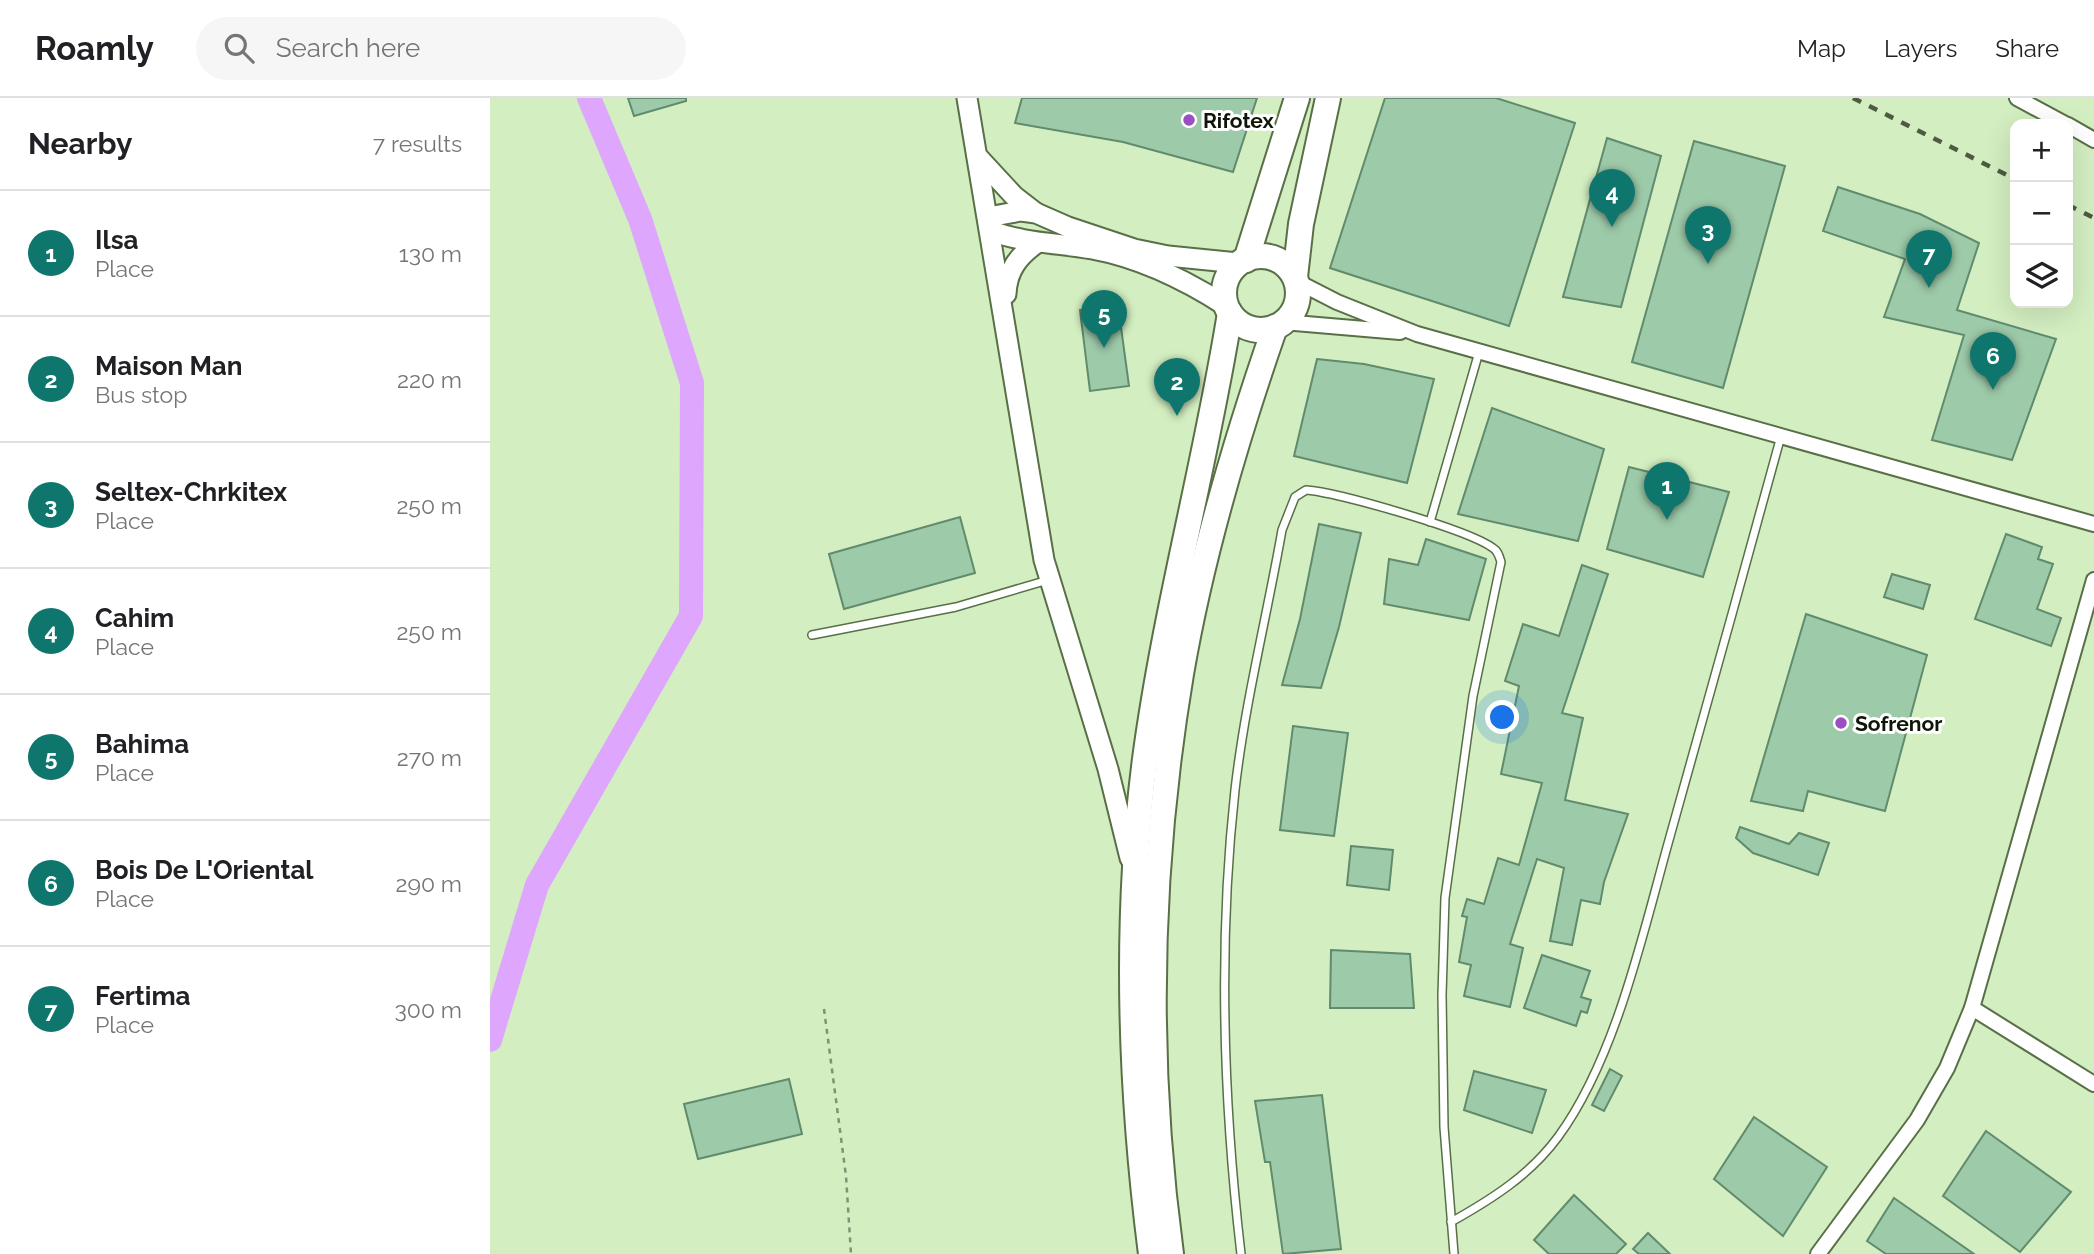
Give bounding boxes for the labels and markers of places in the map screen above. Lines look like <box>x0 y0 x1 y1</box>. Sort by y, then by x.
place label: Rifotex <box>1203 108 1274 133</box>
marker: Rifotex <box>1181 112 1197 128</box>
pin: 4 <box>1589 169 1635 227</box>
pin: 3 <box>1685 206 1731 264</box>
pin: 7 <box>1906 230 1952 288</box>
pin: 5 <box>1081 290 1127 348</box>
pin: 6 <box>1970 332 2016 390</box>
pin: 2 <box>1154 358 1200 416</box>
pin: 1 <box>1644 462 1690 520</box>
place label: Sofrenor <box>1855 711 1942 736</box>
marker: Sofrenor <box>1833 715 1849 731</box>

